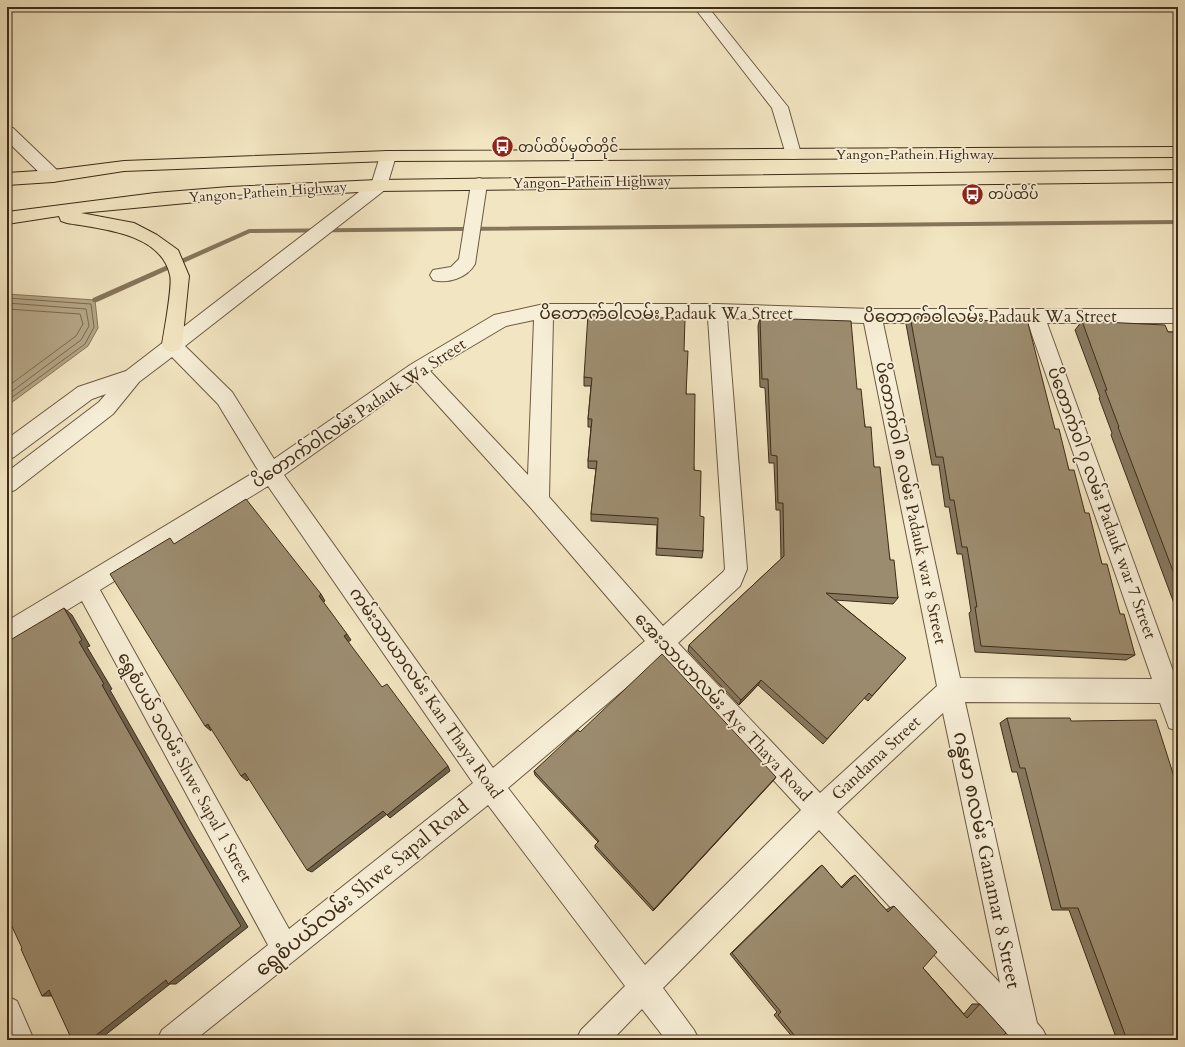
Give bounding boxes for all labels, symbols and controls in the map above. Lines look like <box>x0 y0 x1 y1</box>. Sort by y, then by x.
bus stop icon: တပ်ထိပ်မှတ်တိုင် <box>490 134 516 160</box>
place label: တပ်ထိပ်မှတ်တိုင် <box>518 137 618 159</box>
street label: Yangon-Pathein Highway <box>836 145 995 164</box>
street label: Yangon-Pathein Highway <box>513 171 672 193</box>
street label: Yangon-Pathein Highway <box>188 177 348 207</box>
bus stop icon: တပ်ထိပ် <box>959 181 985 207</box>
place label: တပ်ထိပ် <box>988 184 1038 204</box>
street label: ပိတောက်ဝါလမ်း Padauk Wa Street <box>539 302 793 325</box>
street label: ပိတောက်ဝါလမ်း Padauk Wa Street <box>863 305 1117 328</box>
street label: ပိတောက်ဝါလမ်း Padauk Wa Street <box>248 332 471 493</box>
street label: ပိတောက်ဝါ ၈ လမ်း Padauk war 8 Street <box>870 360 952 647</box>
street label: ပိတောက်ဝါ ၇ လမ်း Padauk war 7 Street <box>1040 364 1162 643</box>
street label: ကမ်းသာယာလမ်း Kan Thaya Road <box>344 583 508 803</box>
street label: အေးသာယာလမ်း Aye Thaya Road <box>629 608 817 806</box>
street label: ရွေစံပယ် ၁လမ်း Shwe Sapal 1 Street <box>110 648 258 888</box>
street label: Gandama Street <box>826 710 926 805</box>
street label: ဂန္ဓမာ ၈လမ်း Ganamar 8 Street <box>944 729 1029 992</box>
street label: ရွေစံပယ်လမ်း Shwe Sapal Road <box>249 792 476 984</box>

